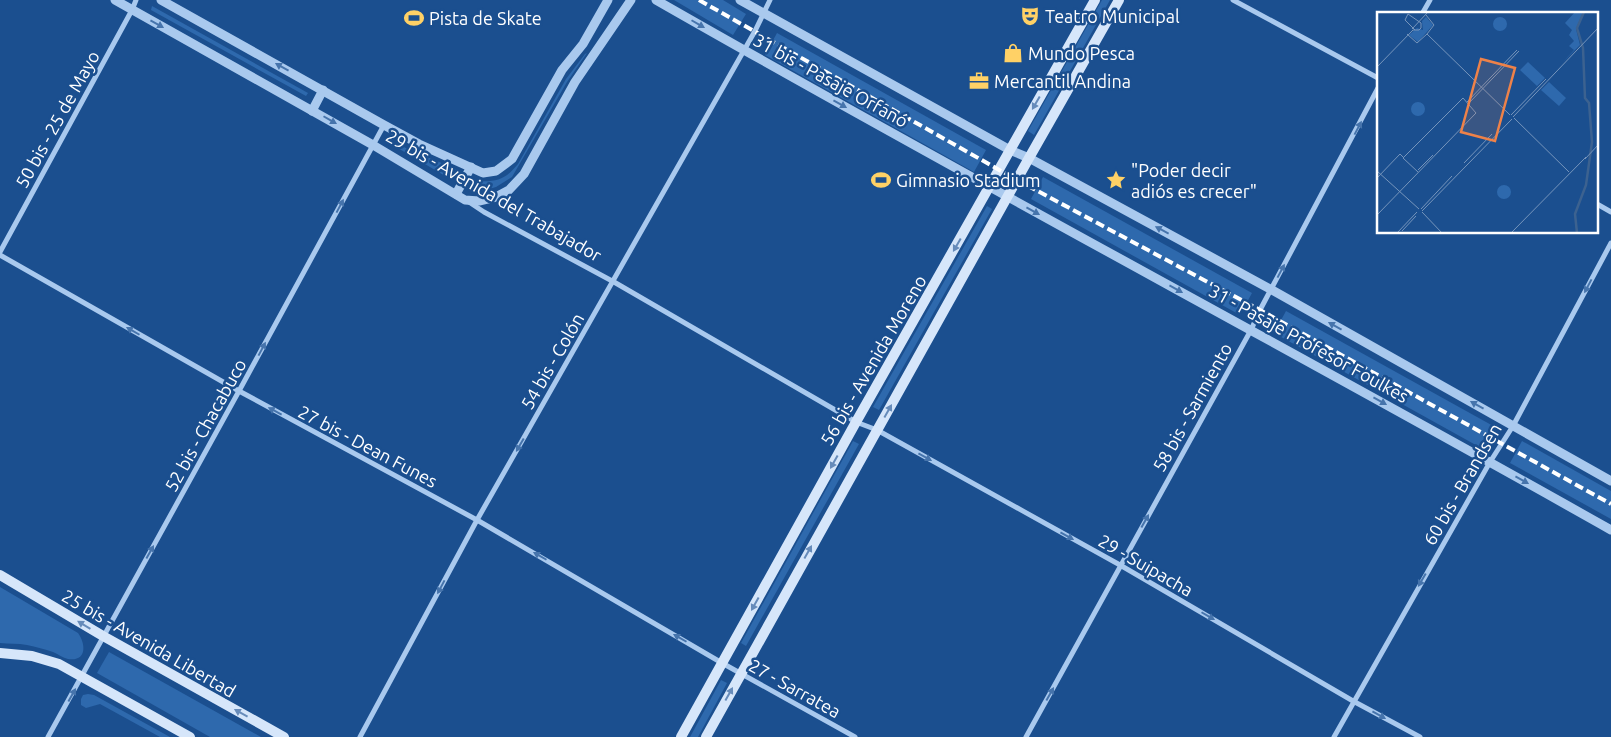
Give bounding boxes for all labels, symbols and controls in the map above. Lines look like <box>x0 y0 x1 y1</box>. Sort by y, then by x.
theatre icon: Teatro Municipal <box>1019 5 1041 27</box>
place label: Teatro Municipal <box>1045 6 1180 26</box>
sports icon: Pista de Skate <box>403 7 425 29</box>
place label: Pista de Skate <box>429 8 542 28</box>
inset map <box>1377 12 1598 234</box>
one-way arrow <box>150 20 165 28</box>
one-way arrow <box>691 20 704 29</box>
street label: 31 bis - Pasaje Orfanó <box>750 29 912 131</box>
shop icon: Mundo Pesca <box>1002 42 1024 64</box>
place label: Mundo Pesca <box>1028 43 1135 63</box>
street label: 50 bis - 25 de Mayo <box>11 47 103 191</box>
one-way arrow <box>274 63 289 71</box>
office icon: Mercantil Andina <box>968 70 990 92</box>
place label: Mercantil Andina <box>994 71 1131 91</box>
one-way arrow <box>1032 97 1041 110</box>
one-way arrow <box>833 99 846 108</box>
one-way arrow <box>323 116 336 125</box>
one-way arrow <box>1354 120 1362 135</box>
street label: 29 bis - Avenida del Trabajador <box>383 125 605 265</box>
place label: "Poder decir adiós es crecer" <box>1131 160 1257 201</box>
sports icon: Gimnasio Stadium <box>870 169 892 191</box>
place icon: "Poder decir adiós es crecer" <box>1105 169 1127 191</box>
place label: Gimnasio Stadium <box>896 170 1041 190</box>
one-way arrow <box>335 199 344 212</box>
one-way arrow <box>1026 207 1041 215</box>
one-way arrow <box>1156 226 1169 235</box>
one-way arrow <box>953 239 962 252</box>
one-way arrow <box>1277 264 1286 278</box>
street label: 56 bis - Avenida Moreno <box>816 271 930 449</box>
one-way arrow <box>1584 279 1592 294</box>
street label: 31 - Pasaje Profesor Foulkes <box>1206 280 1412 406</box>
one-way arrow <box>1169 284 1183 293</box>
street label: 54 bis - Colón <box>516 309 588 413</box>
one-way arrow <box>1329 321 1342 330</box>
one-way arrow <box>126 327 140 335</box>
street label: 58 bis - Sarmiento <box>1148 339 1236 475</box>
one-way arrow <box>258 342 267 355</box>
street label: 52 bis - Chacabuco <box>160 355 250 495</box>
one-way arrow <box>1372 397 1387 405</box>
street label: 27 bis - Dean Funes <box>295 401 441 491</box>
one-way arrow <box>1470 401 1483 410</box>
one-way arrow <box>883 404 892 417</box>
one-way arrow <box>268 406 281 415</box>
street label: 60 bis - Brandsen <box>1419 420 1505 548</box>
one-way arrow <box>516 438 524 453</box>
one-way arrow <box>918 452 932 461</box>
one-way arrow <box>829 456 838 469</box>
one-way arrow <box>1515 475 1528 484</box>
one-way arrow <box>1140 514 1149 528</box>
street label: 29 - Suipacha <box>1095 530 1197 600</box>
one-way arrow <box>1061 531 1074 540</box>
one-way arrow <box>145 545 154 559</box>
one-way arrow <box>804 546 813 559</box>
one-way arrow <box>533 552 546 561</box>
one-way arrow <box>1418 574 1427 587</box>
one-way arrow <box>437 580 445 595</box>
street label: 25 bis - Avenida Libertad <box>59 585 239 701</box>
one-way arrow <box>750 598 759 611</box>
one-way arrow <box>1202 612 1215 621</box>
one-way arrow <box>77 621 92 629</box>
one-way arrow <box>673 634 688 642</box>
street label: 27 - Sarratea <box>746 655 844 721</box>
one-way arrow <box>725 687 733 702</box>
one-way arrow <box>1046 687 1054 701</box>
one-way arrow <box>67 688 76 701</box>
one-way arrow <box>234 709 248 717</box>
one-way arrow <box>1372 711 1387 719</box>

